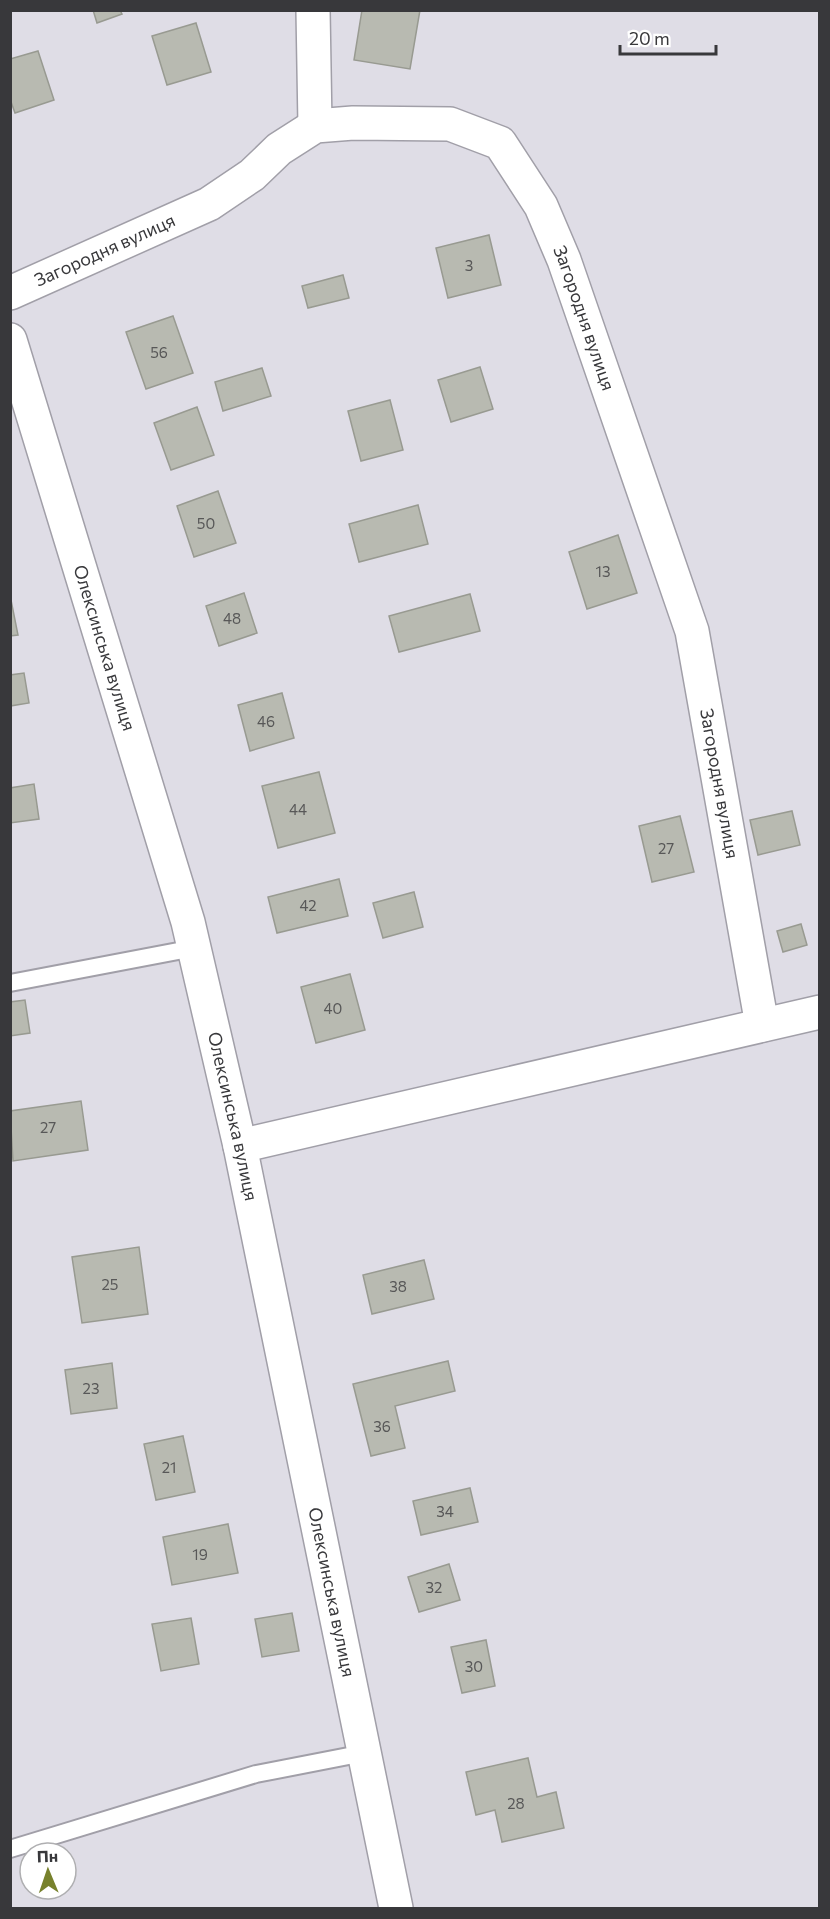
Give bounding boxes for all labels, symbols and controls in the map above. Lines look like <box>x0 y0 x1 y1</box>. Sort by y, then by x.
scale bar <box>620 18 716 56</box>
text: 20 m <box>629 27 670 49</box>
street label: Загородня вулиця <box>31 209 178 291</box>
street label: Загородня вулиця <box>549 242 620 393</box>
house number: 3 <box>465 256 473 274</box>
house number: 56 <box>150 343 168 361</box>
house number: 50 <box>197 514 215 532</box>
street label: Олексинська вулиця <box>69 562 141 733</box>
house number: 13 <box>596 562 610 580</box>
house number: 48 <box>223 609 241 627</box>
street label: Загородня вулиця <box>696 707 744 860</box>
house number: 46 <box>257 712 275 730</box>
house number: 44 <box>289 800 307 818</box>
house number: 27 <box>658 839 674 857</box>
house number: 42 <box>299 896 317 914</box>
house number: 40 <box>324 999 342 1017</box>
street label: Олексинська вулиця <box>204 1029 263 1203</box>
house number: 27 <box>40 1118 56 1136</box>
house number: 25 <box>102 1275 118 1293</box>
house number: 38 <box>389 1277 407 1295</box>
house number: 23 <box>83 1379 99 1397</box>
house number: 36 <box>373 1417 391 1435</box>
house number: 21 <box>162 1458 176 1476</box>
house number: 34 <box>436 1502 454 1520</box>
street label: Олексинська вулиця <box>304 1505 360 1679</box>
house number: 19 <box>192 1545 208 1563</box>
house number: 32 <box>426 1578 442 1596</box>
house number: 30 <box>465 1657 483 1675</box>
house number: 28 <box>507 1794 525 1812</box>
north arrow <box>18 1841 78 1901</box>
text: Пн <box>37 1846 58 1865</box>

